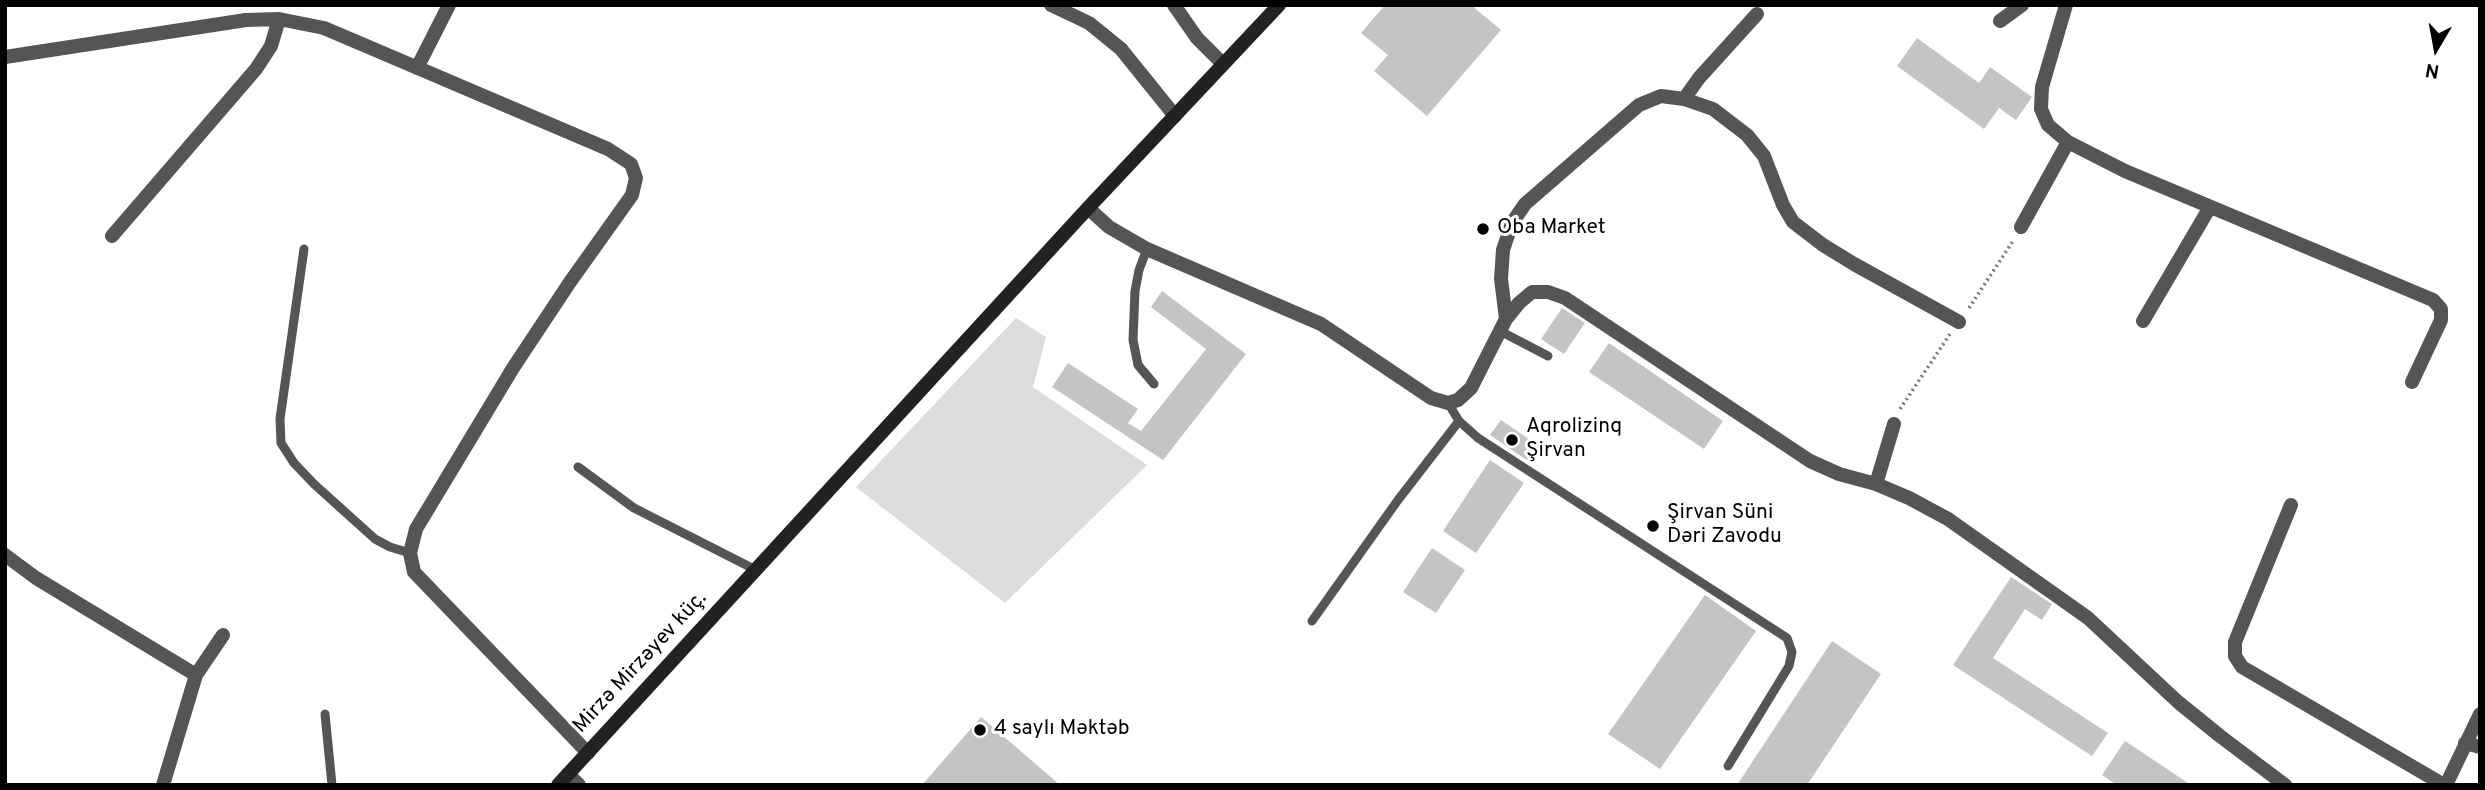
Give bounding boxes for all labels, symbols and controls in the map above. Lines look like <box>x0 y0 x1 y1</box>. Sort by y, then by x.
north arrow <box>2401 14 2471 84</box>
text: N <box>2424 57 2441 83</box>
place label: Oba Market <box>1497 216 1606 242</box>
marker: Oba Market <box>1475 221 1491 237</box>
place label: Aqrolizinq Şirvan <box>1526 415 1622 465</box>
marker: Aqrolizinq Şirvan <box>1504 432 1520 448</box>
place label: Şirvan Süni Dəri Zavodu <box>1667 501 1782 551</box>
marker: Şirvan Süni Dəri Zavodu <box>1645 518 1661 534</box>
street label: Mirzə Mirzəyev küç. <box>569 587 713 739</box>
place label: 4 saylı Məktəb <box>994 717 1130 743</box>
marker: 4 saylı Məktəb <box>972 722 988 738</box>

